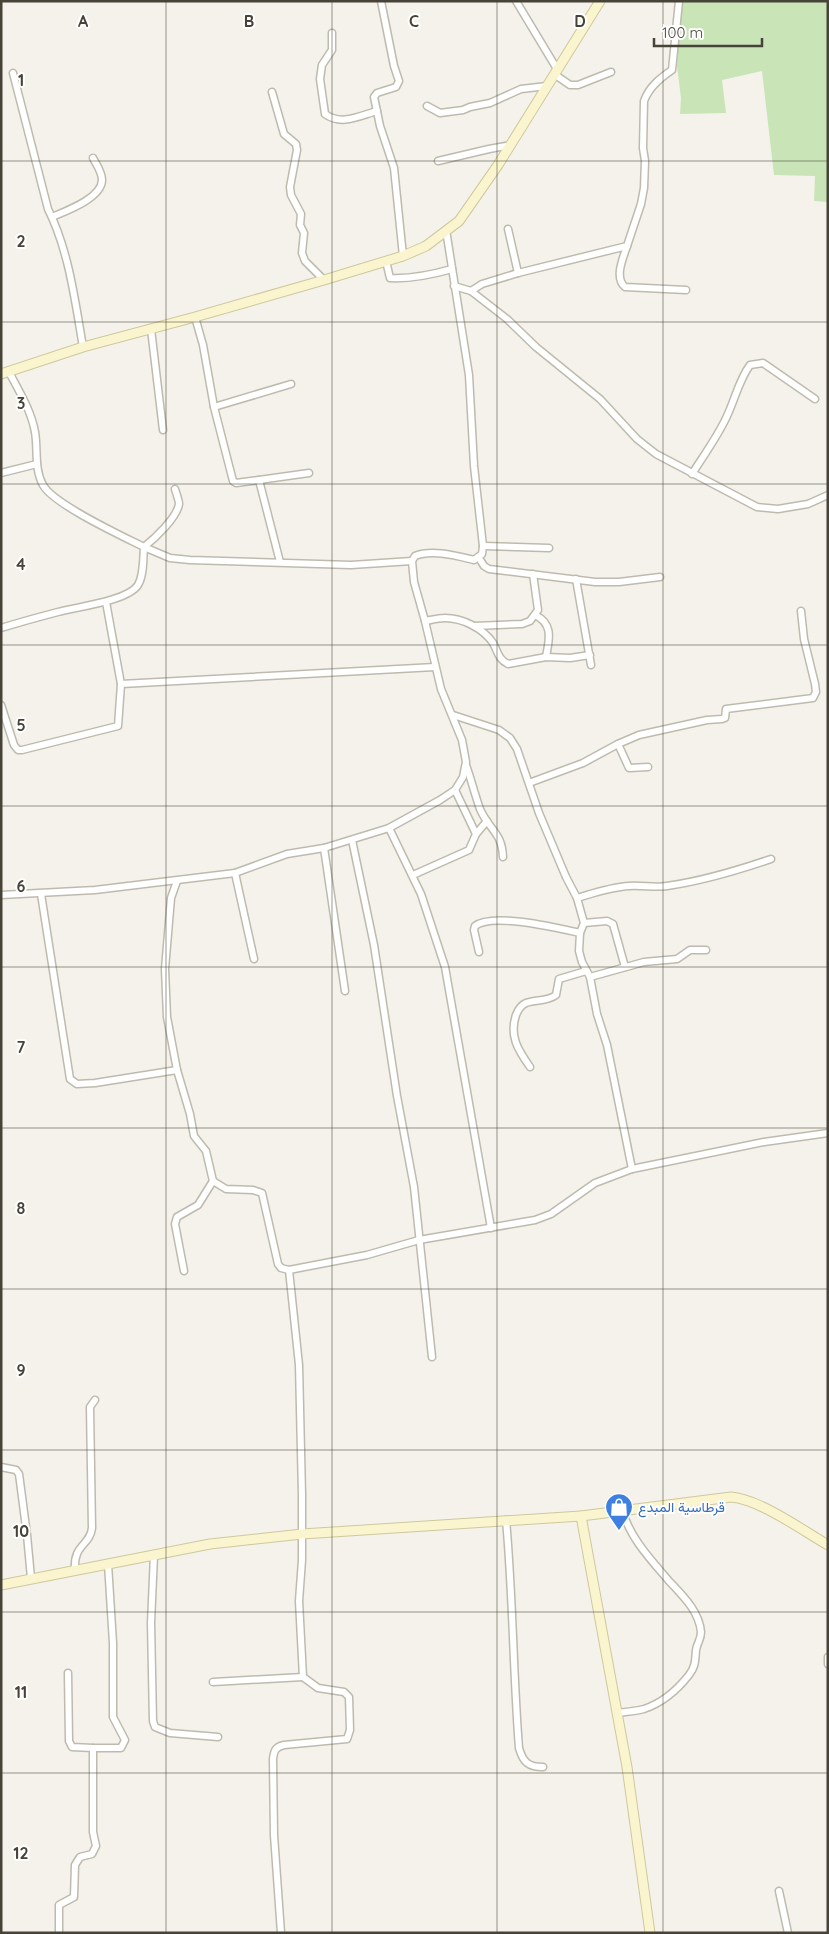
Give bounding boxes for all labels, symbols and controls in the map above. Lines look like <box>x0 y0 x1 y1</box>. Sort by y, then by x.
text: A <box>78 11 89 31</box>
text: B <box>244 11 254 31</box>
text: C <box>409 11 419 31</box>
text: D <box>574 11 586 31</box>
scale bar <box>654 15 762 47</box>
text: 100 m <box>662 23 703 42</box>
text: 1 <box>18 70 24 90</box>
text: 2 <box>16 231 26 251</box>
text: 3 <box>17 393 25 413</box>
text: 4 <box>16 554 26 574</box>
text: 5 <box>16 715 26 735</box>
text: 6 <box>17 876 26 896</box>
text: 7 <box>17 1037 26 1057</box>
text: 8 <box>17 1198 26 1218</box>
text: 9 <box>16 1360 26 1380</box>
shop icon: قرطاسية المبدع <box>604 1492 634 1531</box>
place label: قرطاسية المبدع <box>638 1498 725 1518</box>
text: 10 <box>13 1521 29 1541</box>
text: 11 <box>15 1682 27 1702</box>
text: 12 <box>13 1843 29 1863</box>

